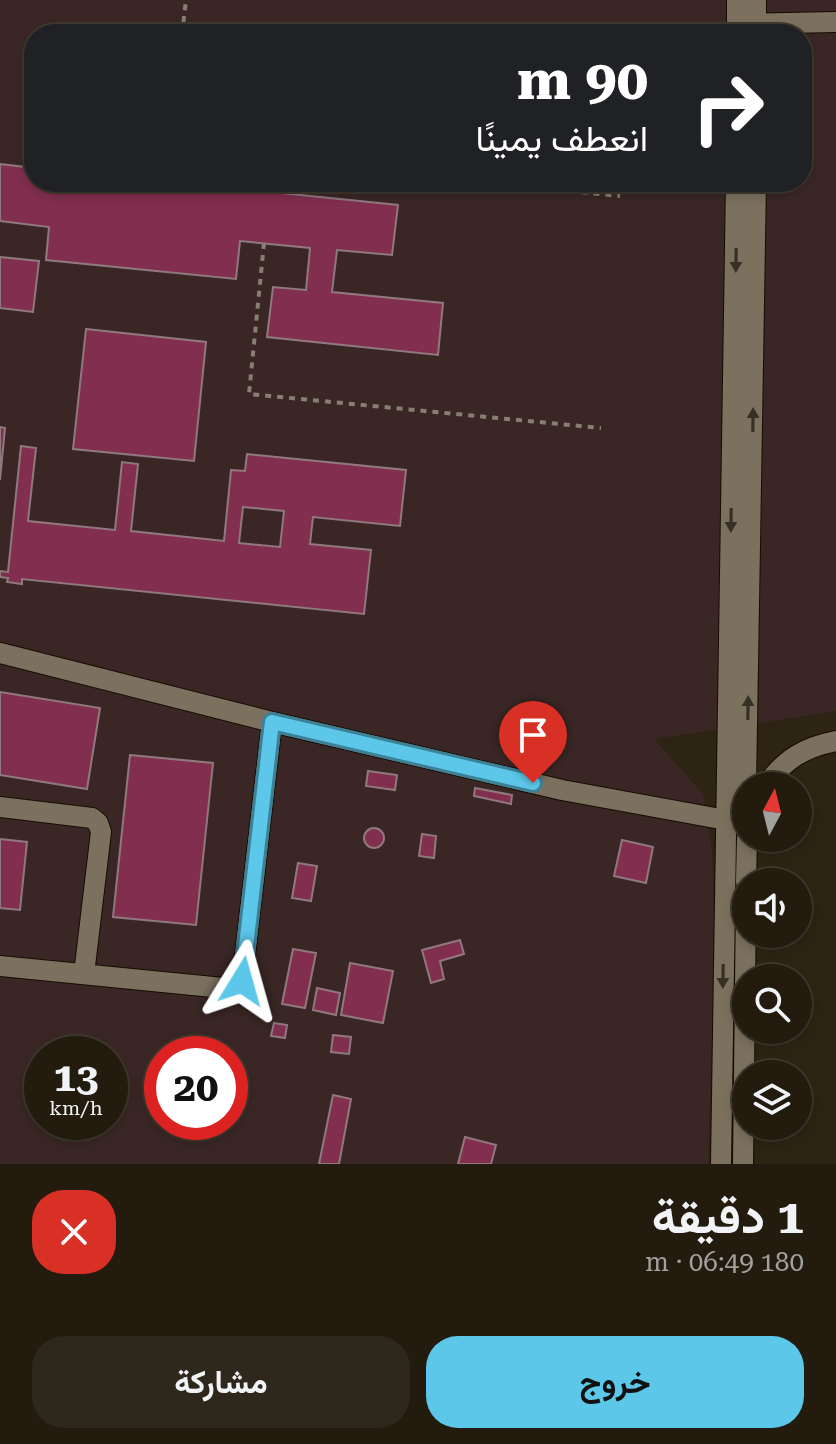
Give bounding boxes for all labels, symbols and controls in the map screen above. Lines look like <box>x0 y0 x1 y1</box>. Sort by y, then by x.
text: 90 m <box>517 47 648 113</box>
icon: right <box>676 56 780 160</box>
text: انعطف يمينًا <box>475 118 648 160</box>
one-way arrow <box>729 248 742 273</box>
one-way arrow <box>746 407 759 432</box>
one-way arrow <box>725 508 737 533</box>
one-way arrow <box>741 695 754 720</box>
pin <box>499 701 567 783</box>
icon: arrive <box>511 713 555 757</box>
north arrow <box>732 772 812 852</box>
map controls <box>732 772 812 1140</box>
button: sound <box>732 868 812 948</box>
position arrow <box>200 939 284 1023</box>
one-way arrow <box>717 964 730 989</box>
button: search <box>732 964 812 1044</box>
speed limit sign: 20 <box>144 1036 248 1140</box>
text: 13 <box>54 1054 98 1101</box>
button: layers <box>732 1060 812 1140</box>
text: km/h <box>49 1096 103 1120</box>
text: 1 دقيقة <box>652 1189 804 1245</box>
button: close <box>32 1190 116 1274</box>
text: 180 m · 06:49 <box>645 1247 804 1277</box>
button: مشاركة <box>32 1336 410 1428</box>
button: خروج <box>426 1336 804 1428</box>

